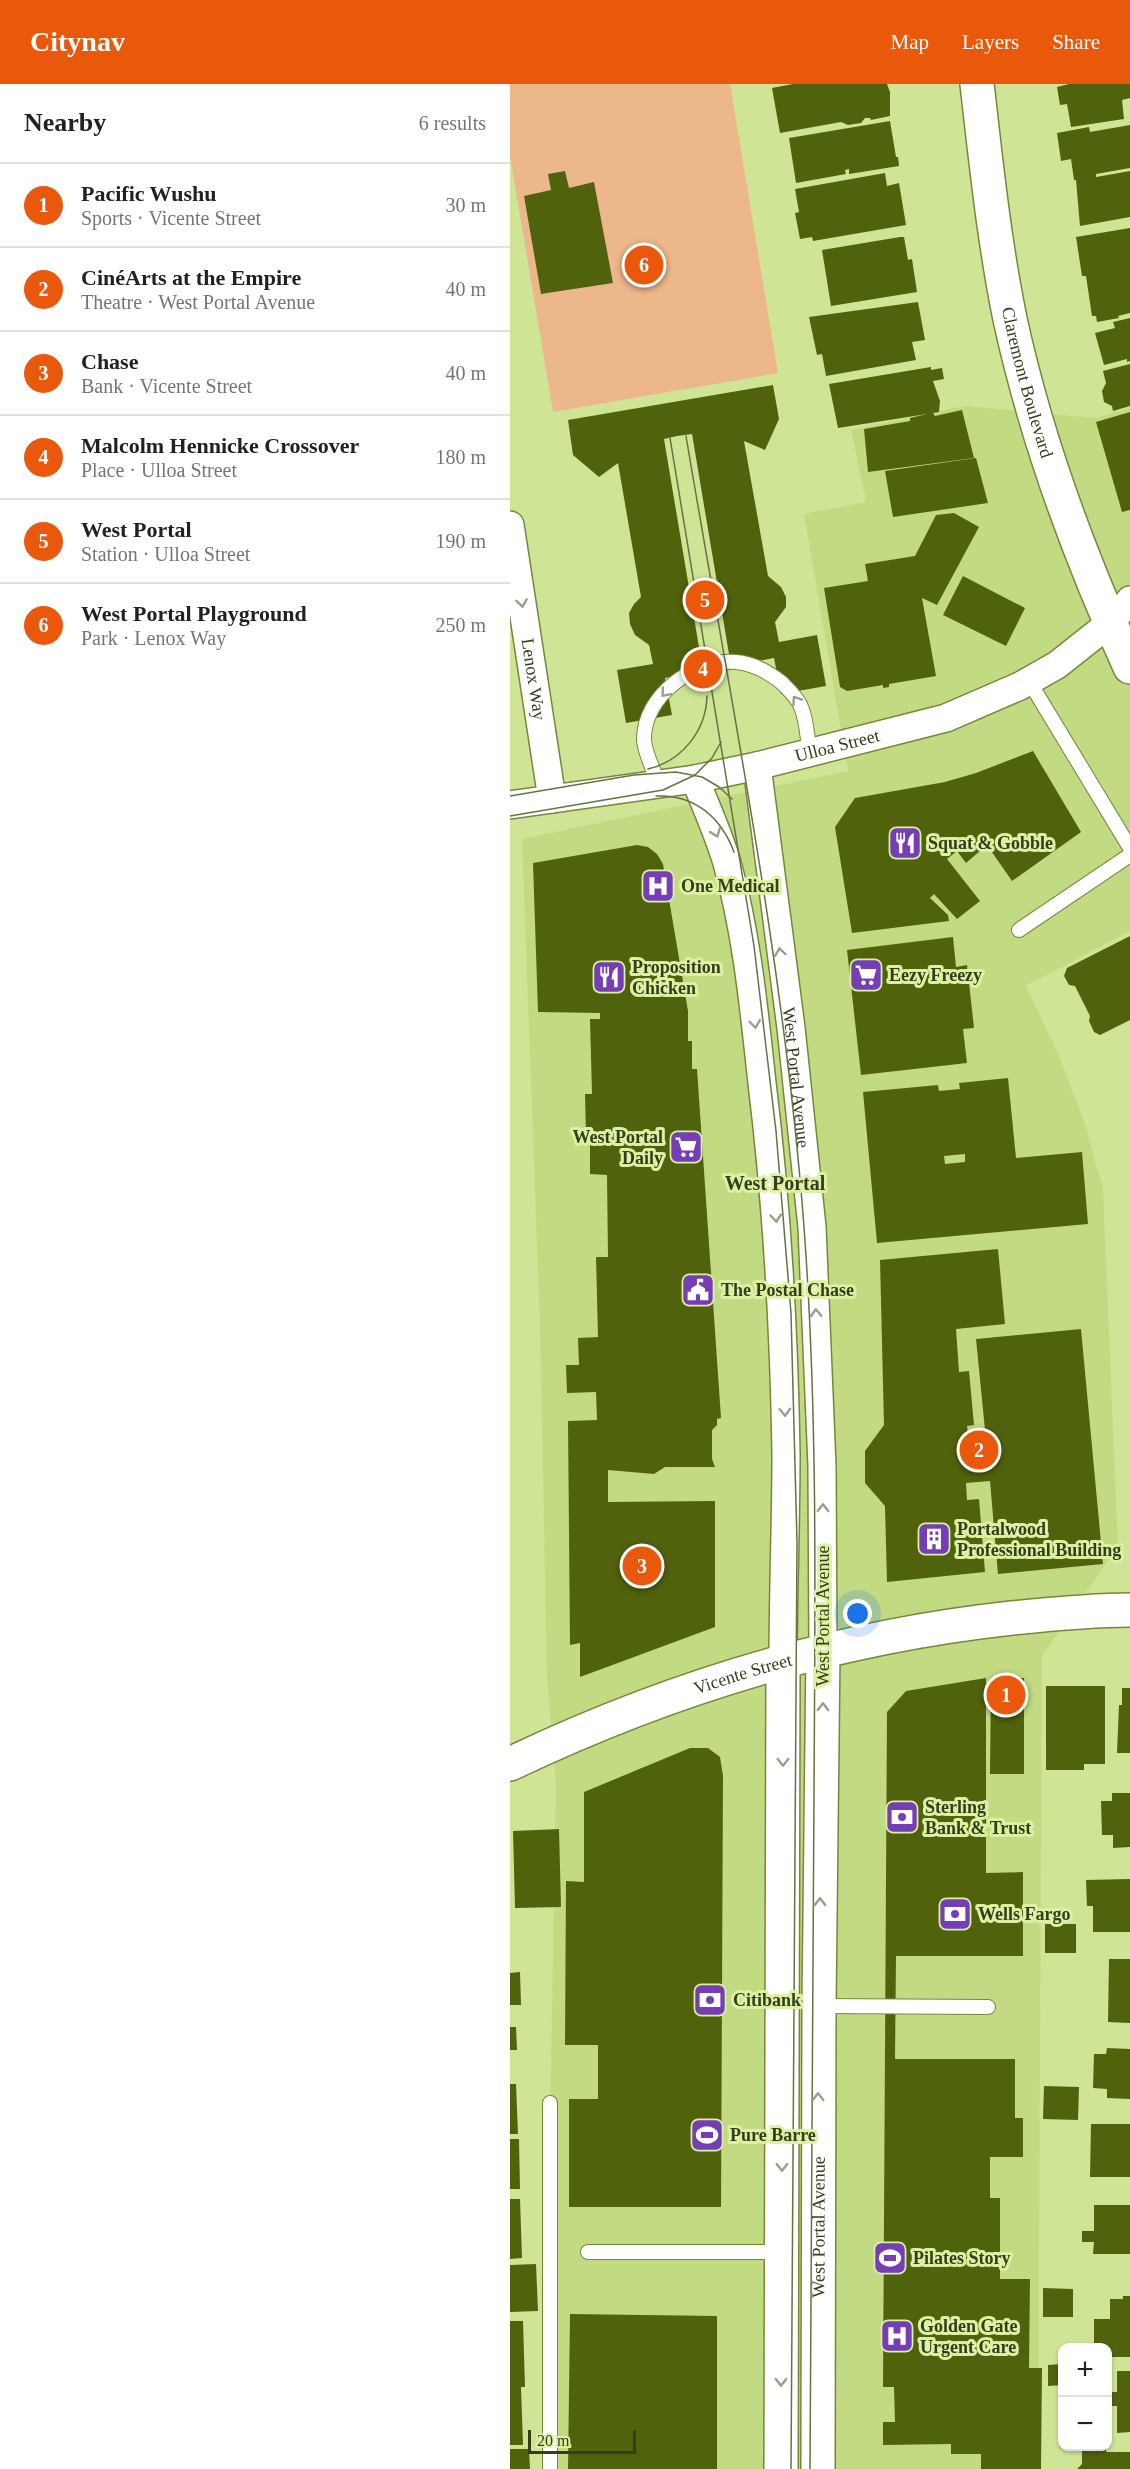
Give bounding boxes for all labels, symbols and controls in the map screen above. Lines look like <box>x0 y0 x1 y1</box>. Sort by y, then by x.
text: Citynav <box>30 26 125 57</box>
text: Map <box>891 30 929 54</box>
text: Layers <box>962 30 1019 54</box>
text: Share <box>1052 30 1100 54</box>
text: Nearby <box>24 108 106 137</box>
text: 6 results <box>419 112 486 134</box>
text: Pacific Wushu <box>81 181 217 206</box>
text: 1 <box>39 194 49 216</box>
text: 30 m <box>445 194 486 216</box>
text: Sports · Vicente Street <box>81 207 261 229</box>
pin: 6 <box>624 242 664 288</box>
text: CinéArts at the Empire <box>81 265 301 290</box>
text: 2 <box>39 278 49 300</box>
text: 40 m <box>445 278 486 300</box>
text: Theatre · West Portal Avenue <box>81 291 315 313</box>
street label: Claremont Boulevard <box>998 305 1057 460</box>
text: Chase <box>81 349 138 374</box>
text: 3 <box>39 362 49 384</box>
text: 40 m <box>445 362 486 384</box>
text: Bank · Vicente Street <box>81 375 252 397</box>
text: Malcolm Hennicke Crossover <box>81 433 359 458</box>
text: 4 <box>39 446 49 468</box>
text: 180 m <box>435 446 486 468</box>
text: Place · Ulloa Street <box>81 459 237 481</box>
text: West Portal <box>81 517 192 542</box>
text: 5 <box>39 530 49 552</box>
text: 190 m <box>435 530 486 552</box>
text: Station · Ulloa Street <box>81 543 250 565</box>
pin: 5 <box>686 578 724 622</box>
one-way arrow <box>515 598 528 608</box>
text: West Portal Playground <box>81 601 307 626</box>
text: 6 <box>39 614 49 636</box>
text: 250 m <box>435 614 486 636</box>
text: Park · Lenox Way <box>81 627 226 649</box>
street label: Lenox Way <box>517 637 550 722</box>
pin: 4 <box>684 646 722 692</box>
one-way arrow <box>661 686 672 697</box>
one-way arrow <box>792 696 803 707</box>
street label: Ulloa Street <box>793 725 882 766</box>
restaurant icon: Squat & Gobble <box>887 825 923 861</box>
one-way arrow <box>709 827 721 838</box>
place label: Squat & Gobble <box>928 833 1053 853</box>
hospital icon: One Medical <box>640 868 676 904</box>
place label: One Medical <box>681 876 779 896</box>
one-way arrow <box>775 947 787 956</box>
place label: Proposition Chicken <box>632 957 721 998</box>
supermarket icon: Eezy Freezy <box>848 957 884 993</box>
restaurant icon: Proposition Chicken <box>591 959 627 995</box>
place label: Eezy Freezy <box>889 965 982 985</box>
street label: West Portal Avenue <box>778 1006 814 1149</box>
one-way arrow <box>749 1019 761 1028</box>
place label: West Portal Daily <box>573 1127 663 1168</box>
supermarket icon: West Portal Daily <box>668 1129 704 1165</box>
district label: West Portal <box>725 1172 826 1194</box>
one-way arrow <box>769 1213 782 1222</box>
public building icon: The Postal Chase <box>680 1272 716 1308</box>
place label: The Postal Chase <box>721 1280 854 1300</box>
one-way arrow <box>810 1308 823 1317</box>
one-way arrow <box>778 1408 791 1417</box>
pin: 2 <box>960 1428 998 1472</box>
one-way arrow <box>817 1503 829 1512</box>
place label: Portalwood Professional Building <box>957 1519 1121 1560</box>
building icon: Portalwood Professional Building <box>916 1521 952 1557</box>
pin: 3 <box>622 1544 662 1588</box>
street label: West Portal Avenue <box>813 1545 833 1687</box>
your location <box>843 1599 872 1628</box>
street label: Vicente Street <box>691 1650 794 1698</box>
pin: 1 <box>986 1672 1026 1718</box>
one-way arrow <box>816 1703 829 1712</box>
one-way arrow <box>777 1758 789 1767</box>
place label: Sterling Bank & Trust <box>925 1797 1031 1838</box>
bank icon: Sterling Bank & Trust <box>884 1799 920 1835</box>
bank icon: Wells Fargo <box>937 1896 973 1932</box>
one-way arrow <box>814 1898 826 1907</box>
place label: Wells Fargo <box>978 1904 1071 1924</box>
bank icon: Citibank <box>692 1982 728 2018</box>
place label: Citibank <box>733 1990 801 2010</box>
one-way arrow <box>812 2093 824 2102</box>
sports icon: Pure Barre <box>689 2117 725 2153</box>
place label: Pure Barre <box>730 2125 816 2145</box>
street label: West Portal Avenue <box>808 2156 829 2298</box>
one-way arrow <box>775 2163 788 2172</box>
sports icon: Pilates Story <box>872 2240 908 2276</box>
place label: Pilates Story <box>913 2248 1010 2268</box>
place label: Golden Gate Urgent Care <box>920 2316 1018 2357</box>
hospital icon: Golden Gate Urgent Care <box>879 2318 915 2354</box>
map controls <box>1058 2343 1112 2451</box>
button: + <box>1058 2343 1112 2397</box>
one-way arrow <box>775 2377 787 2386</box>
button: − <box>1058 2397 1112 2451</box>
scale bar <box>528 2427 636 2454</box>
text: 20 m <box>537 2432 569 2449</box>

